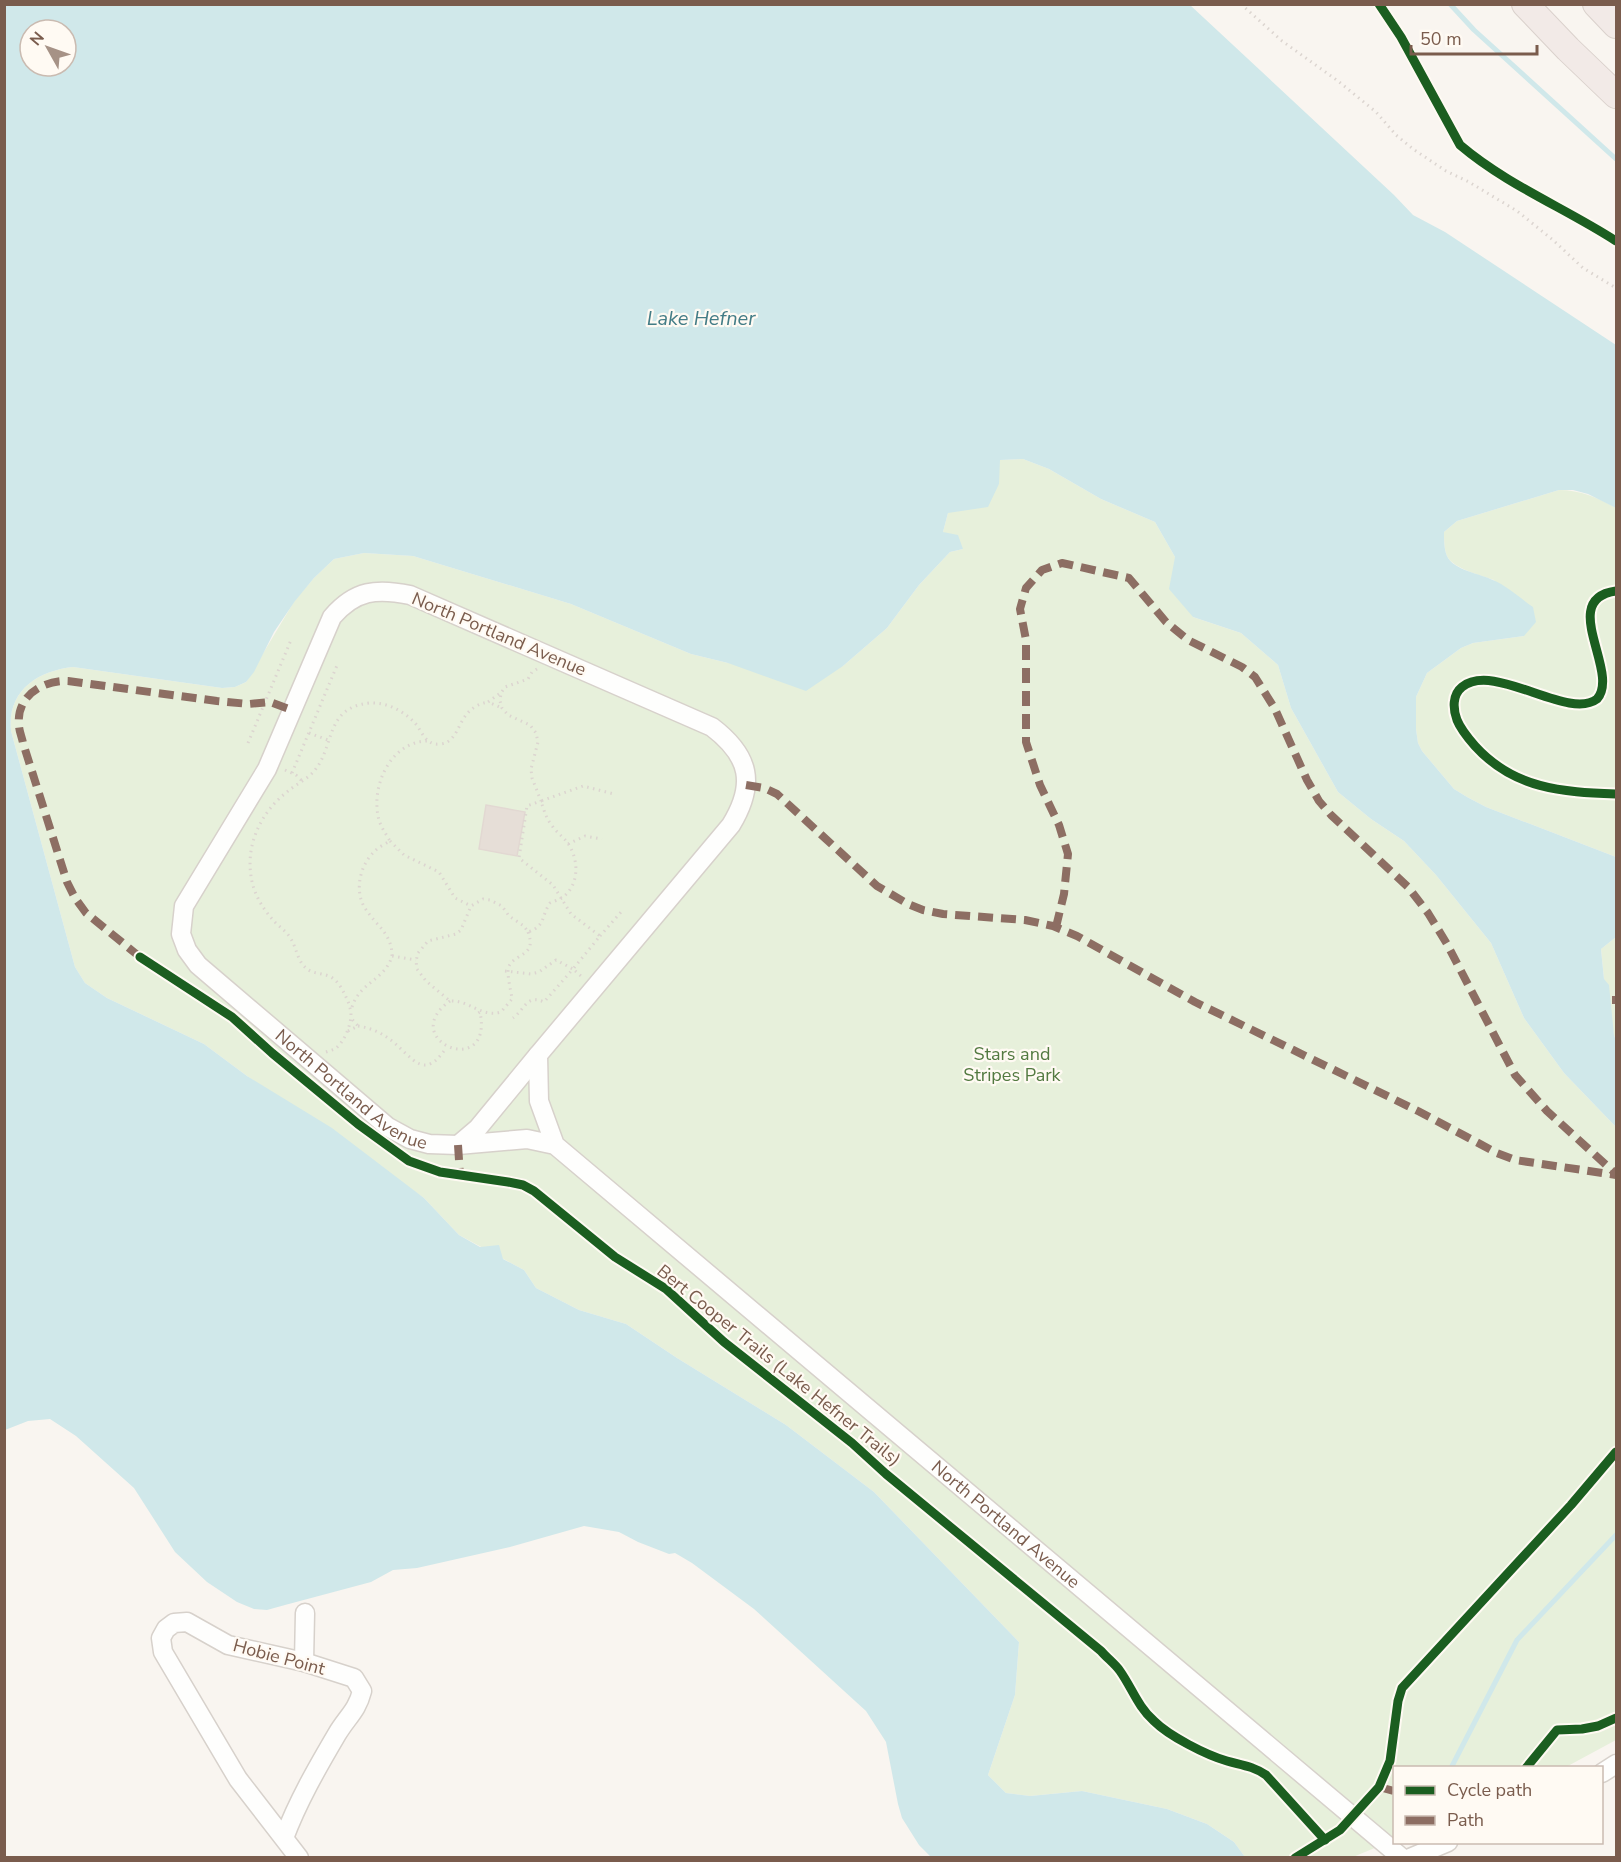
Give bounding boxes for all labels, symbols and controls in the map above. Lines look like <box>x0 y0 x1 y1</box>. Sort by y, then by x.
north arrow <box>18 18 78 78</box>
scale bar <box>1411 18 1537 56</box>
text: N <box>25 27 50 51</box>
text: 50 m <box>1420 27 1462 51</box>
water label: Lake Hefner <box>647 305 756 332</box>
street label: North Portland Avenue <box>408 586 590 682</box>
street label: North Portland Avenue <box>270 1024 430 1155</box>
park label: Stars and Stripes Park <box>963 1042 1062 1087</box>
street label: Bert Cooper Trails (Lake Hefner Trails) <box>652 1259 906 1471</box>
street label: North Portland Avenue <box>926 1455 1085 1594</box>
street label: Hobie Point <box>230 1633 328 1681</box>
legend <box>1393 1766 1603 1844</box>
text: Cycle path <box>1447 1778 1532 1802</box>
text: Path <box>1447 1808 1484 1832</box>

